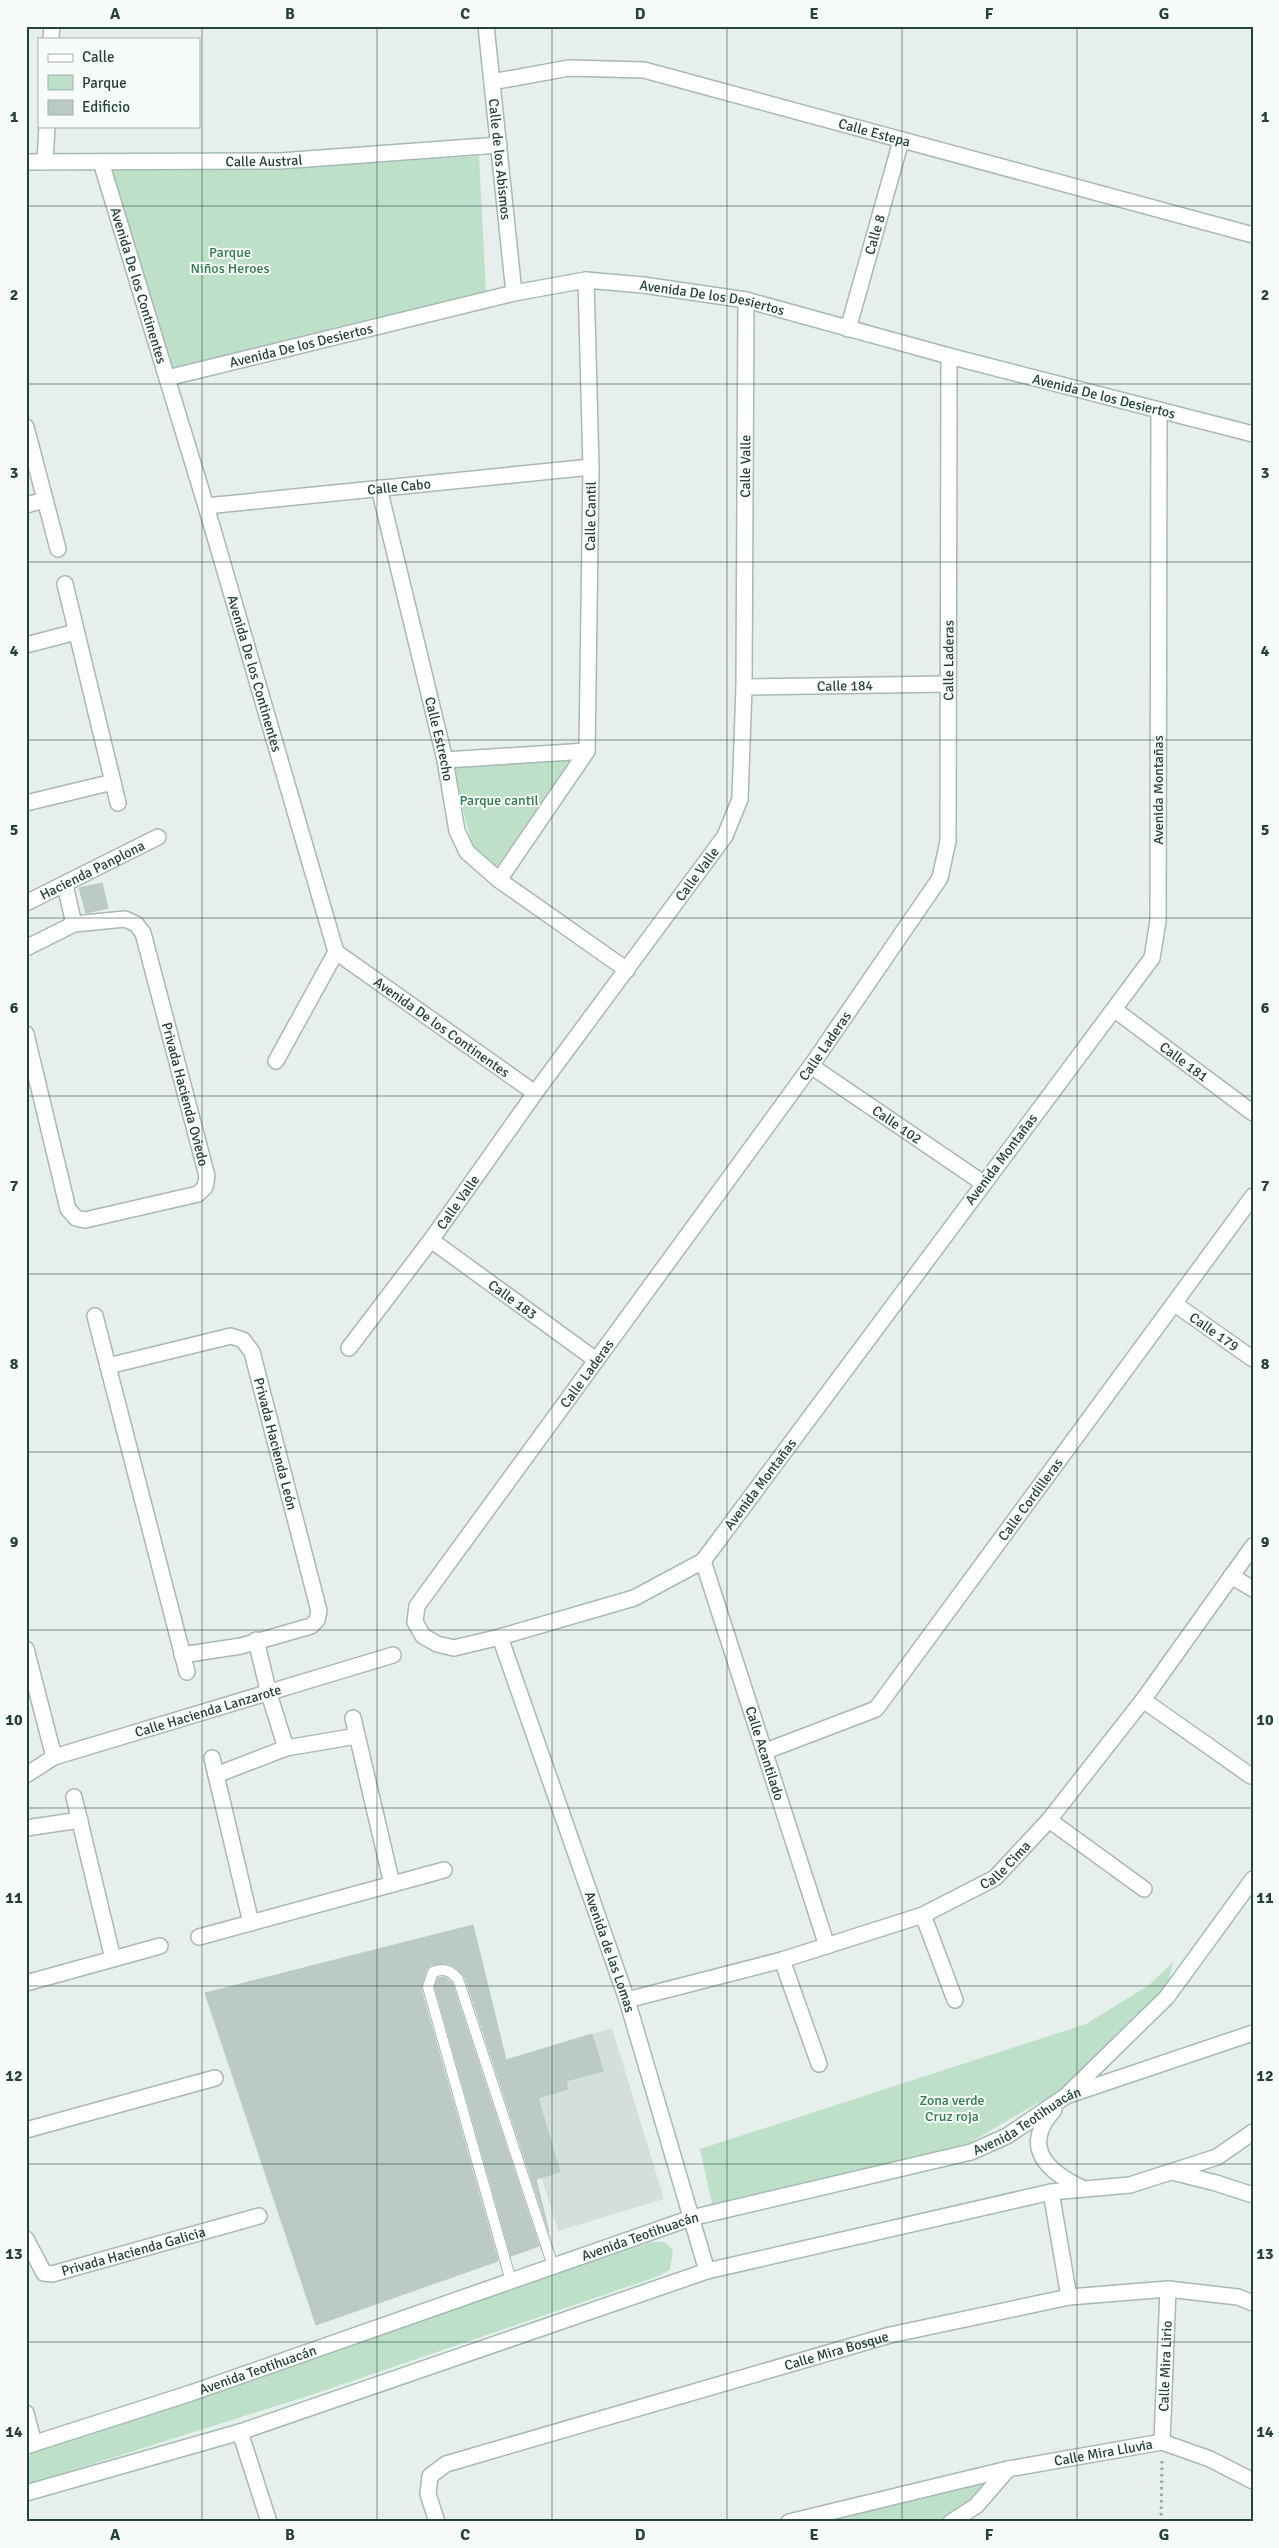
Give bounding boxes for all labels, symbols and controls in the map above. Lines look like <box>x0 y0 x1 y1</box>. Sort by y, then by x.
text: A <box>110 4 121 24</box>
text: B <box>285 4 295 24</box>
text: C <box>460 4 470 24</box>
text: D <box>635 4 646 24</box>
text: E <box>809 4 819 24</box>
text: F <box>985 4 994 24</box>
text: G <box>1159 4 1169 24</box>
legend <box>38 38 200 128</box>
text: Calle <box>82 48 115 66</box>
text: Parque <box>82 74 127 92</box>
text: Edificio <box>82 98 130 116</box>
street label: Calle de los Abismos <box>485 98 514 221</box>
text: 1 <box>10 107 19 127</box>
text: 1 <box>1261 107 1270 127</box>
street label: Calle Estepa <box>836 115 912 151</box>
street label: Calle Austral <box>225 151 303 170</box>
street label: Avenida De los Continentes <box>106 205 170 366</box>
street label: Calle 8 <box>861 213 889 257</box>
park label: Parque Niños Heroes <box>190 244 270 277</box>
street label: Avenida De los Desiertos <box>638 277 786 319</box>
text: 2 <box>10 285 18 305</box>
text: 2 <box>1261 285 1269 305</box>
street label: Avenida De los Desiertos <box>228 320 375 371</box>
street label: Avenida De los Desiertos <box>1031 370 1177 422</box>
street label: Calle Valle <box>737 435 754 498</box>
text: 3 <box>10 463 18 483</box>
text: 3 <box>1261 463 1269 483</box>
street label: Calle Cabo <box>367 475 432 499</box>
street label: Calle Cantil <box>582 481 600 551</box>
street label: Avenida De los Continentes <box>223 593 285 754</box>
street label: Calle Laderas <box>940 620 957 701</box>
text: 4 <box>10 641 19 661</box>
text: 4 <box>1261 641 1270 661</box>
street label: Calle 184 <box>817 677 874 695</box>
street label: Calle Estrecho <box>421 695 456 782</box>
street label: Avenida Montañas <box>1150 735 1167 845</box>
park label: Parque cantil <box>459 792 539 809</box>
text: 5 <box>10 820 18 840</box>
text: 5 <box>1261 820 1269 840</box>
street label: Hacienda Panplona <box>37 837 148 904</box>
street label: Calle Valle <box>672 844 723 905</box>
street label: Avenida De los Continentes <box>370 973 513 1081</box>
text: 6 <box>10 998 19 1018</box>
text: 6 <box>1261 998 1270 1018</box>
street label: Calle Laderas <box>795 1008 855 1084</box>
street label: Privada Hacienda Oviedo <box>158 1020 212 1168</box>
street label: Calle 181 <box>1156 1038 1211 1085</box>
street label: Calle 102 <box>869 1102 925 1148</box>
street label: Avenida Montañas <box>962 1110 1041 1208</box>
street label: Calle Valle <box>433 1172 483 1233</box>
text: 7 <box>10 1176 19 1196</box>
text: 7 <box>1261 1176 1270 1196</box>
street label: Calle 183 <box>485 1276 540 1323</box>
street label: Calle 179 <box>1186 1309 1242 1355</box>
street label: Calle Laderas <box>556 1336 618 1411</box>
text: 8 <box>10 1354 19 1374</box>
text: 8 <box>1261 1354 1270 1374</box>
street label: Privada Hacienda León <box>250 1376 301 1512</box>
street label: Avenida Montañas <box>721 1435 800 1533</box>
street label: Calle Cordilleras <box>994 1455 1067 1544</box>
text: 9 <box>10 1532 19 1552</box>
text: 9 <box>1261 1532 1270 1552</box>
street label: Calle Hacienda Lanzarote <box>133 1681 283 1741</box>
street label: Calle Acantilado <box>741 1704 788 1803</box>
text: 10 <box>5 1710 23 1730</box>
text: 10 <box>1256 1710 1274 1730</box>
street label: Calle Cima <box>977 1837 1034 1893</box>
text: 11 <box>5 1888 23 1908</box>
text: 11 <box>1256 1888 1274 1908</box>
street label: Avenida de las Lomas <box>581 1889 638 2015</box>
text: 12 <box>5 2066 23 2086</box>
text: 12 <box>1256 2066 1274 2086</box>
street label: Avenida Teotihuacán <box>970 2084 1083 2159</box>
park label: Zona verde Cruz roja <box>919 2092 985 2125</box>
street label: Avenida Teotihuacán <box>579 2208 700 2265</box>
street label: Privada Hacienda Galicia <box>60 2223 207 2280</box>
text: 13 <box>5 2244 23 2264</box>
text: 13 <box>1256 2244 1274 2264</box>
street label: Calle Mira Lirio <box>1155 2320 1176 2412</box>
street label: Calle Mira Bosque <box>782 2328 891 2374</box>
street label: Avenida Teotihuacán <box>197 2342 319 2398</box>
text: 14 <box>5 2422 23 2442</box>
text: 14 <box>1256 2422 1274 2442</box>
street label: Calle Mira Lluvia <box>1053 2436 1154 2470</box>
text: A <box>110 2525 121 2545</box>
text: B <box>285 2525 295 2545</box>
text: C <box>460 2525 470 2545</box>
text: D <box>635 2525 646 2545</box>
text: E <box>809 2525 819 2545</box>
text: F <box>985 2525 994 2545</box>
text: G <box>1159 2525 1169 2545</box>

